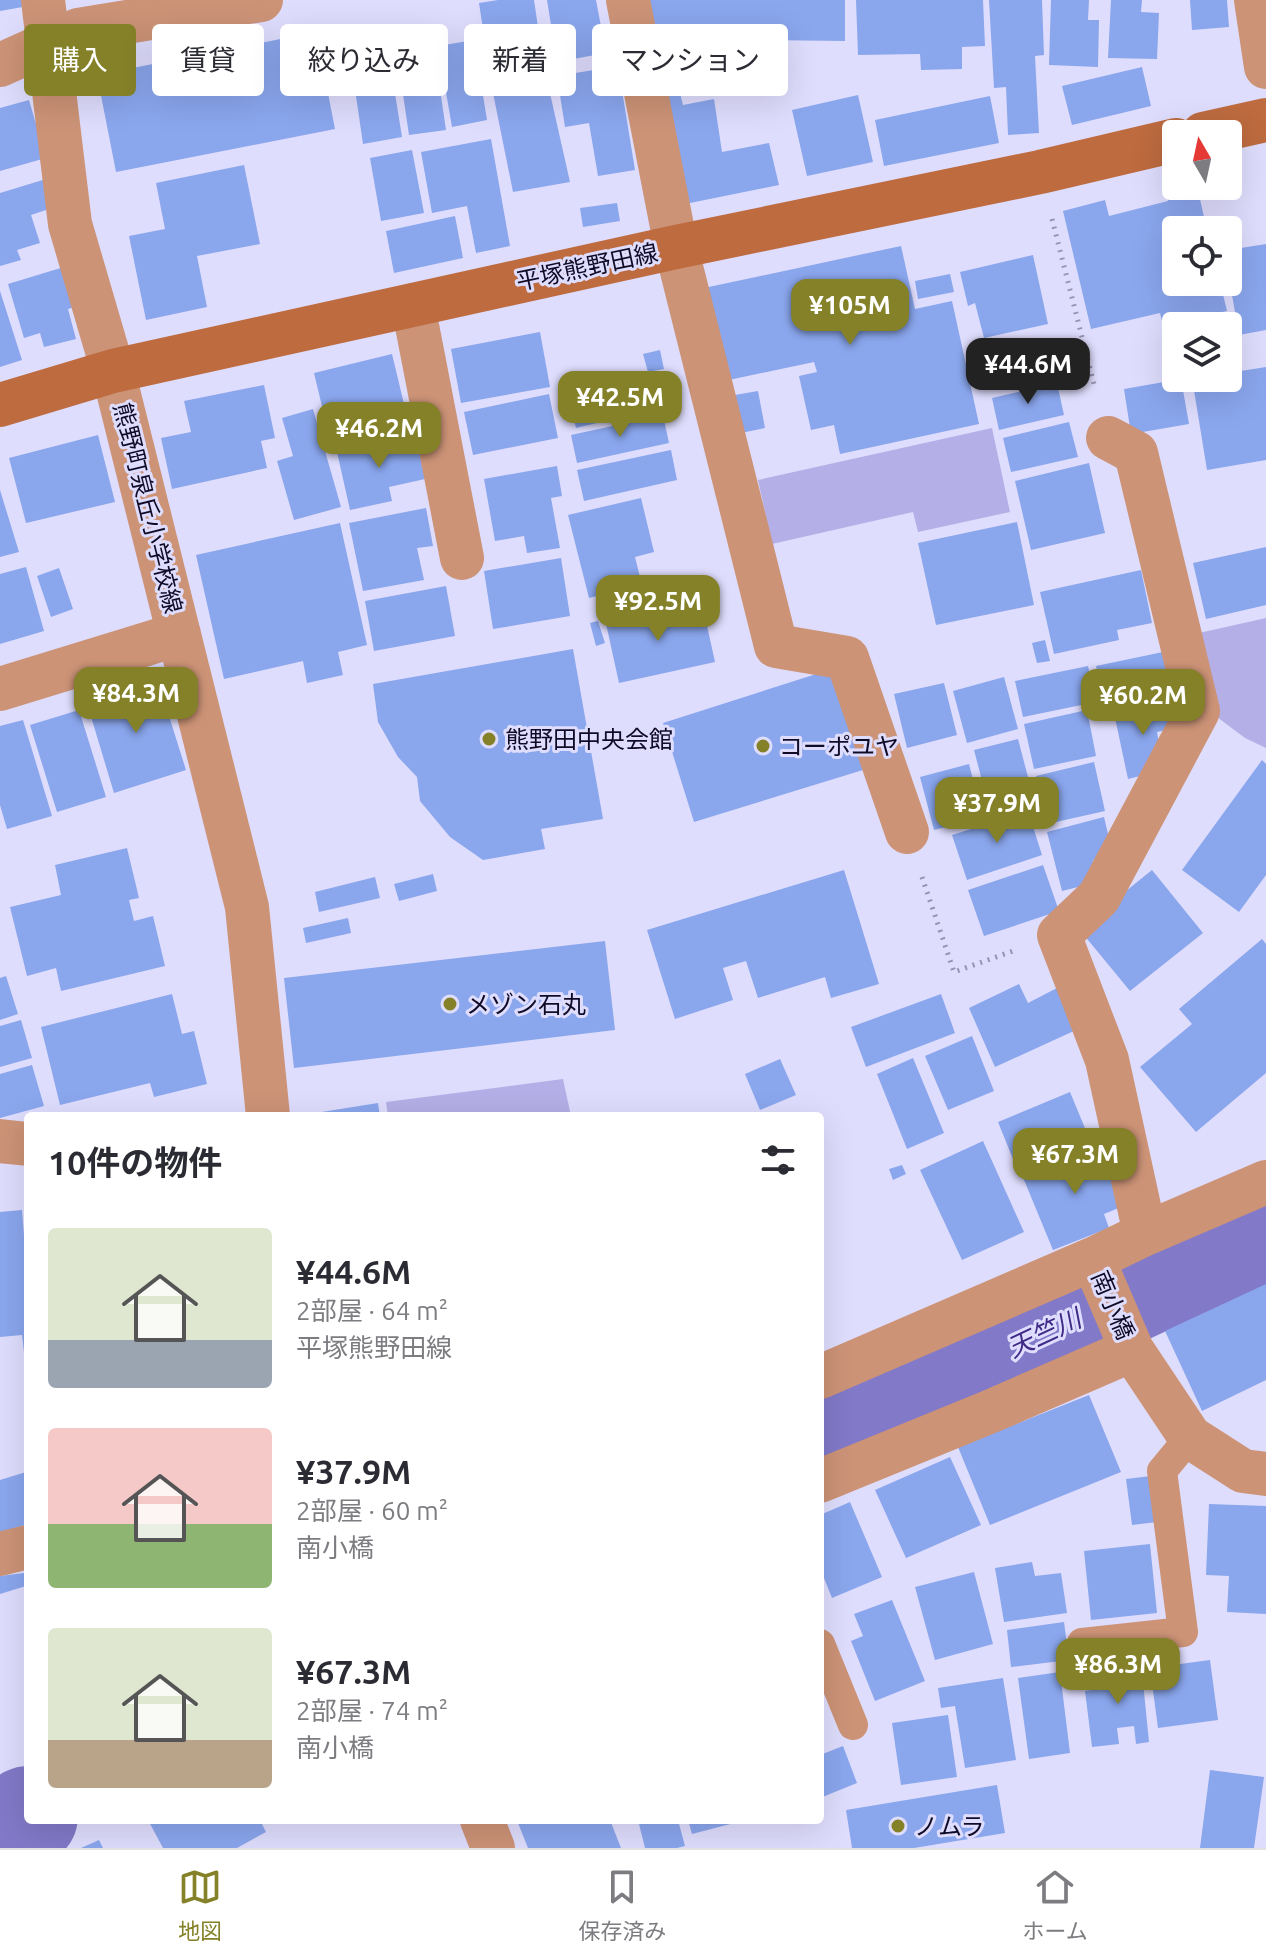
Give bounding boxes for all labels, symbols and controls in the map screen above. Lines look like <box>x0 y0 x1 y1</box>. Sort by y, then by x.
chip: 購入 <box>24 24 136 96</box>
chip: 賃貸 <box>152 24 264 96</box>
chip: 絞り込み <box>280 24 448 96</box>
chip: 新着 <box>464 24 576 96</box>
chip: マンション <box>592 24 788 96</box>
north arrow <box>1162 120 1242 200</box>
map controls <box>1162 120 1242 392</box>
button: locate <box>1162 216 1242 296</box>
street label: 平塚熊野田線 <box>514 239 660 295</box>
pin: ¥105M <box>794 279 906 347</box>
text: ¥105M <box>809 290 891 319</box>
button: layers <box>1162 312 1242 392</box>
pin: ¥44.6M <box>963 338 1093 406</box>
text: ¥44.6M <box>984 349 1072 378</box>
pin: ¥42.5M <box>555 371 685 439</box>
text: ¥42.5M <box>576 382 664 411</box>
street label: 熊野町泉丘小学校線 <box>109 400 187 616</box>
pin: ¥46.2M <box>314 402 444 470</box>
text: ¥46.2M <box>335 413 423 442</box>
pin: ¥92.5M <box>593 575 723 643</box>
text: ¥92.5M <box>614 586 702 615</box>
pin: ¥84.3M <box>71 667 201 735</box>
pin: ¥60.2M <box>1078 669 1208 737</box>
text: ¥84.3M <box>92 678 180 707</box>
text: ¥60.2M <box>1099 680 1187 709</box>
place label: 熊野田中央会館 <box>505 726 673 753</box>
marker: 熊野田中央会館 <box>480 730 498 748</box>
place label: コーポユヤ <box>779 733 899 760</box>
marker: コーポユヤ <box>754 737 772 755</box>
pin: ¥37.9M <box>932 777 1062 845</box>
text: ¥37.9M <box>953 788 1041 817</box>
place label: メゾン石丸 <box>466 991 586 1018</box>
marker: メゾン石丸 <box>441 995 459 1013</box>
pin: ¥67.3M <box>1010 1128 1140 1196</box>
icon: filters <box>756 1138 800 1182</box>
text: ¥67.3M <box>1031 1139 1119 1168</box>
text: 10件の物件 <box>48 1143 222 1181</box>
text: ¥44.6M <box>296 1252 411 1290</box>
icon: home <box>112 1260 208 1356</box>
street label: 南小橋 <box>1087 1267 1139 1343</box>
text: 2部屋 · 64 m² <box>296 1296 448 1325</box>
water label: 天竺川 <box>1003 1302 1088 1363</box>
text: 平塚熊野田線 <box>296 1333 452 1362</box>
text: ¥37.9M <box>296 1452 411 1490</box>
icon: home <box>112 1460 208 1556</box>
text: 2部屋 · 60 m² <box>296 1496 448 1525</box>
text: 南小橋 <box>296 1533 374 1562</box>
pin: ¥86.3M <box>1053 1638 1183 1706</box>
text: ¥86.3M <box>1074 1649 1162 1678</box>
text: ¥67.3M <box>296 1652 411 1690</box>
icon: home <box>112 1660 208 1756</box>
text: 2部屋 · 74 m² <box>296 1696 448 1725</box>
text: 南小橋 <box>296 1733 374 1762</box>
place label: ノムラ <box>914 1813 985 1840</box>
marker: ノムラ <box>889 1817 907 1835</box>
tab: 地図 <box>178 1865 222 1945</box>
tab: 保存済み <box>578 1865 666 1945</box>
tab: ホーム <box>1023 1865 1088 1945</box>

